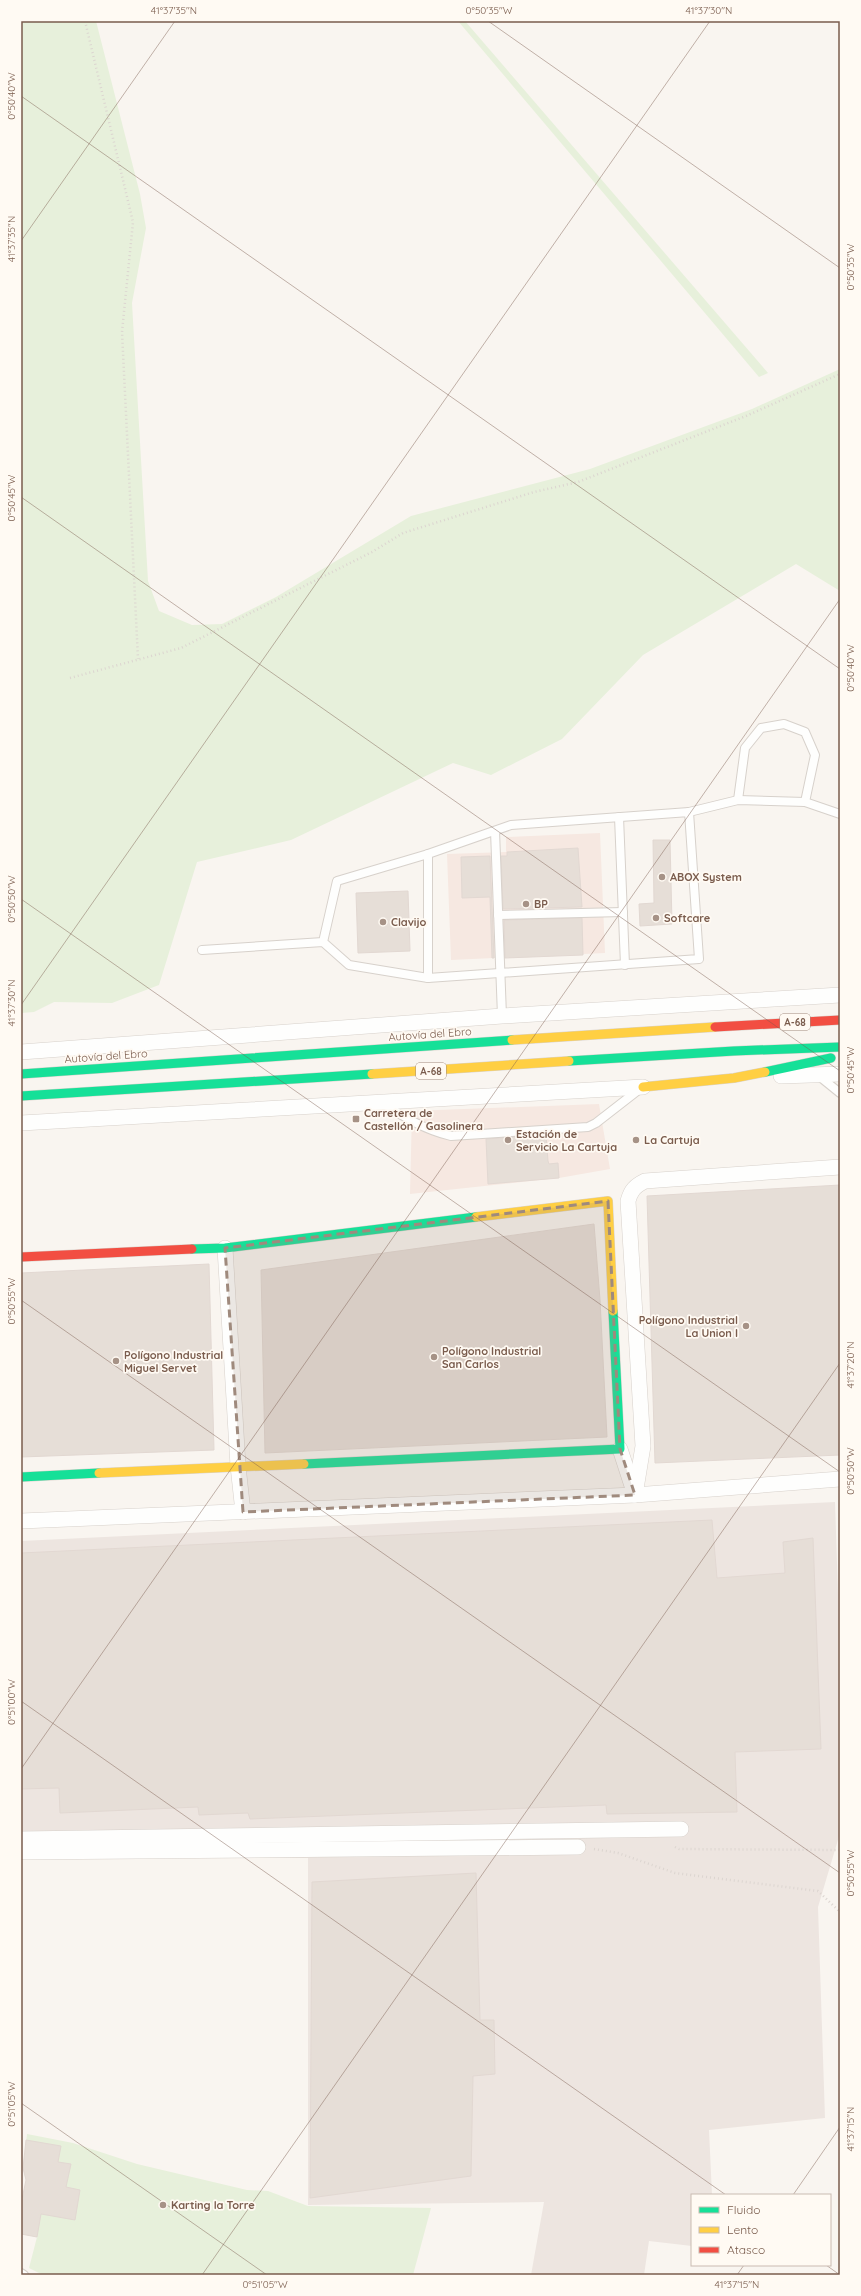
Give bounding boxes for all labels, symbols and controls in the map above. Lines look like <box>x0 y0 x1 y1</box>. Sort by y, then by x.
text: 41°37'35"N <box>151 4 197 17</box>
text: 0°50'35"W <box>466 4 513 17</box>
text: 41°37'30"N <box>686 4 732 17</box>
text: 0°50'40"W <box>5 72 18 120</box>
text: 41°37'35"N <box>5 216 18 262</box>
text: 0°50'35"W <box>844 243 857 290</box>
text: 0°50'45"W <box>5 474 18 521</box>
text: 0°50'40"W <box>844 644 857 692</box>
place label: ABOX System <box>670 870 742 884</box>
marker: ABOX System <box>657 872 667 882</box>
text: 0°50'50"W <box>5 875 18 923</box>
place label: BP <box>534 897 548 911</box>
marker: BP <box>521 899 531 909</box>
place label: Softcare <box>664 911 711 925</box>
marker: Softcare <box>651 913 661 923</box>
place label: Clavijo <box>391 915 426 929</box>
marker: Clavijo <box>378 917 388 927</box>
text: 41°37'30"N <box>5 980 18 1026</box>
road number: A-68 <box>780 1014 810 1030</box>
street label: Autovía del Ebro <box>388 1024 472 1044</box>
street label: Autovía del Ebro <box>64 1046 148 1066</box>
text: 0°50'45"W <box>844 1046 857 1093</box>
road number: A-68 <box>416 1063 446 1079</box>
place label: Carretera de Castellón / Gasolinera <box>364 1106 483 1133</box>
marker: Carretera de Castellón / Gasolinera <box>351 1114 361 1124</box>
place label: Estación de Servicio La Cartuja <box>516 1127 617 1154</box>
place label: La Cartuja <box>644 1133 700 1147</box>
marker: Estación de Servicio La Cartuja <box>503 1135 513 1145</box>
marker: La Cartuja <box>631 1135 641 1145</box>
text: 0°50'55"W <box>5 1277 18 1325</box>
place label: Polígono Industrial La Union I <box>639 1313 738 1340</box>
marker: Polígono Industrial La Union I <box>741 1321 751 1331</box>
text: 41°37'20"N <box>844 1341 857 1389</box>
place label: Polígono Industrial San Carlos <box>442 1344 541 1371</box>
place label: Polígono Industrial Miguel Servet <box>124 1348 223 1375</box>
marker: Polígono Industrial San Carlos <box>429 1352 439 1362</box>
marker: Polígono Industrial Miguel Servet <box>111 1356 121 1366</box>
text: 0°50'50"W <box>844 1447 857 1495</box>
text: 0°51'00"W <box>5 1679 18 1725</box>
text: 0°50'55"W <box>844 1849 857 1897</box>
text: 0°51'05"W <box>5 2081 18 2127</box>
text: 41°37'15"N <box>844 2107 857 2151</box>
legend <box>691 2194 831 2266</box>
place label: Karting la Torre <box>171 2198 255 2212</box>
marker: Karting la Torre <box>158 2200 168 2210</box>
text: Fluido <box>727 2202 760 2217</box>
text: Lento <box>727 2222 758 2237</box>
text: Atasco <box>727 2242 765 2257</box>
text: 0°51'05"W <box>242 2278 288 2291</box>
text: 41°37'15"N <box>715 2278 759 2291</box>

